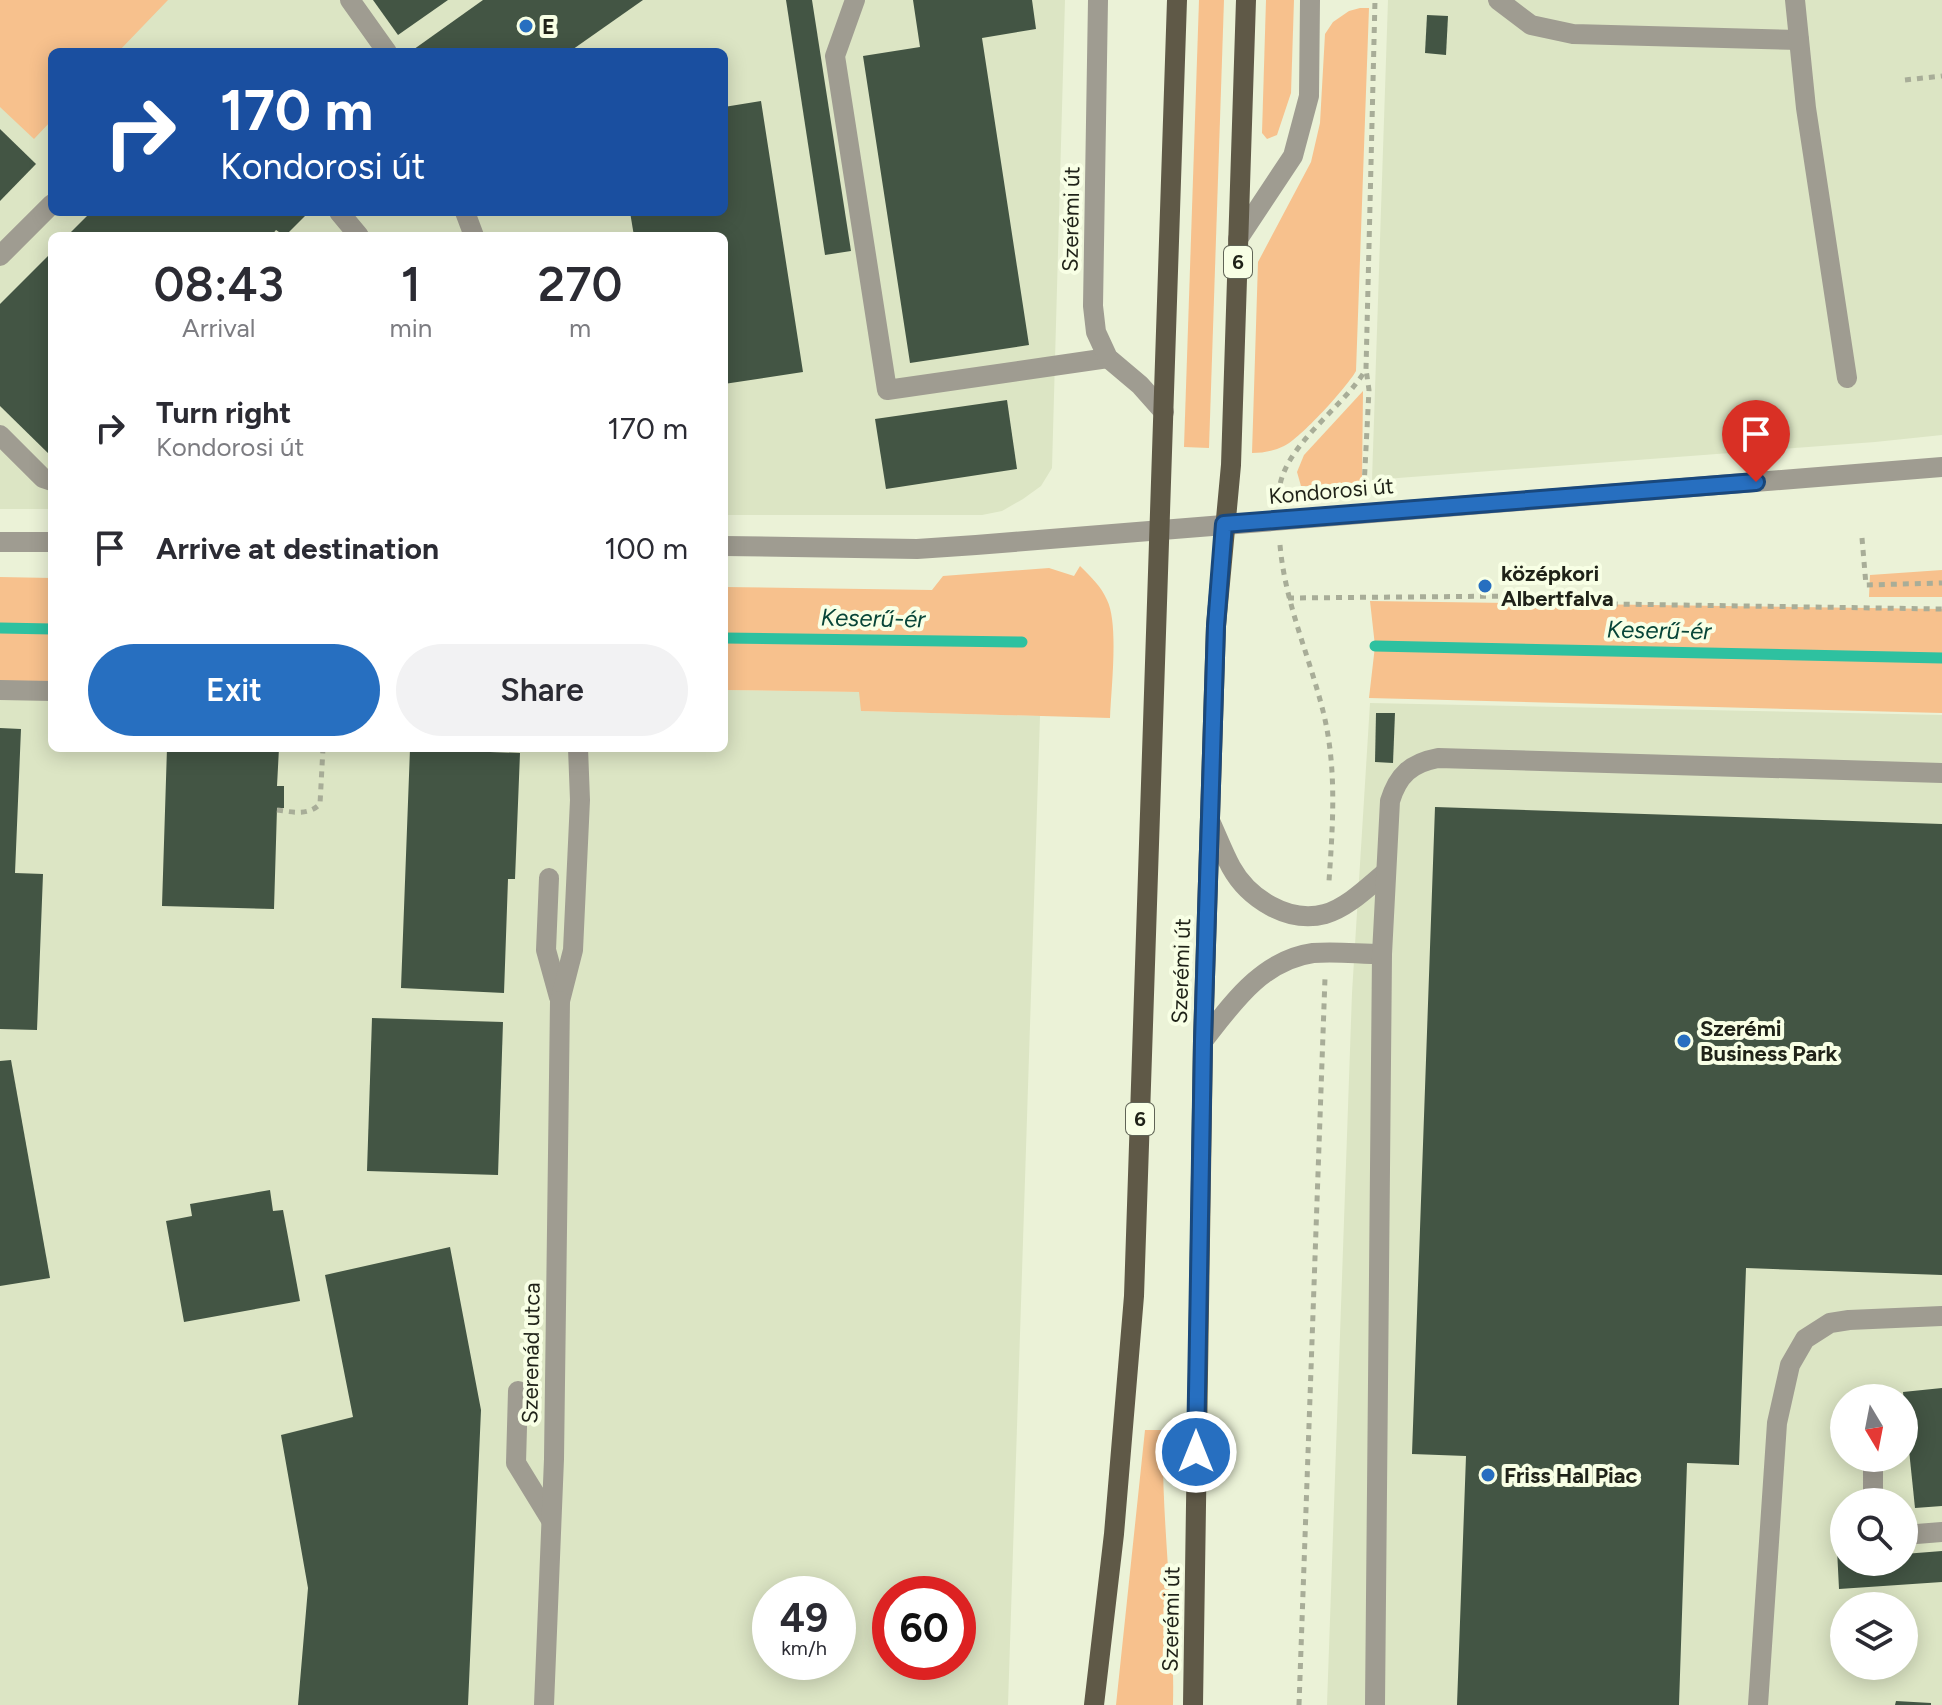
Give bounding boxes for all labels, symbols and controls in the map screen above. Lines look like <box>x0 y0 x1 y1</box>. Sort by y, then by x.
place label: E <box>542 13 555 40</box>
marker: E <box>517 17 535 35</box>
text: 170 m <box>220 77 373 144</box>
icon: right <box>88 80 192 184</box>
text: Kondorosi út <box>220 145 425 188</box>
street label: Szerémi út <box>1057 166 1085 272</box>
road number: 6 <box>1224 246 1252 278</box>
text: 08:43 <box>154 255 284 313</box>
text: 1 <box>401 255 421 313</box>
text: 270 <box>538 255 622 313</box>
text: Arrival <box>182 312 256 344</box>
text: min <box>390 312 432 344</box>
text: m <box>569 312 591 344</box>
text: Turn right <box>156 394 291 431</box>
pin <box>1722 400 1790 482</box>
icon: right <box>88 406 132 450</box>
text: 170 m <box>607 410 688 447</box>
icon: arrive <box>1734 412 1778 456</box>
text: Kondorosi út <box>156 431 304 463</box>
street label: Kondorosi út <box>1267 472 1395 510</box>
icon: arrive <box>88 526 132 570</box>
text: Arrive at destination <box>156 530 439 567</box>
text: 100 m <box>604 530 688 567</box>
place label: középkori Albertfalva <box>1501 560 1614 612</box>
marker: középkori Albertfalva <box>1476 577 1494 595</box>
water label: Keserű-ér <box>820 603 926 633</box>
water label: Keserű-ér <box>1606 615 1712 645</box>
button: Exit <box>88 644 380 736</box>
button: Share <box>396 644 688 736</box>
street label: Szerémi út <box>1166 918 1196 1024</box>
place label: Szerémi Business Park <box>1700 1015 1837 1067</box>
marker: Szerémi Business Park <box>1675 1032 1693 1050</box>
road number: 6 <box>1126 1103 1154 1135</box>
street label: Szerenád utca <box>516 1282 546 1424</box>
north arrow <box>1830 1384 1918 1472</box>
map controls <box>1830 1384 1918 1680</box>
position arrow <box>1154 1410 1238 1494</box>
place label: Friss Hal Piac <box>1504 1462 1637 1489</box>
marker: Friss Hal Piac <box>1479 1466 1497 1484</box>
button: search <box>1830 1488 1918 1576</box>
street label: Szerémi út <box>1157 1566 1185 1672</box>
speed limit sign: 60 <box>872 1576 976 1680</box>
button: layers <box>1830 1592 1918 1680</box>
text: 49 <box>780 1594 828 1642</box>
text: km/h <box>781 1636 827 1660</box>

